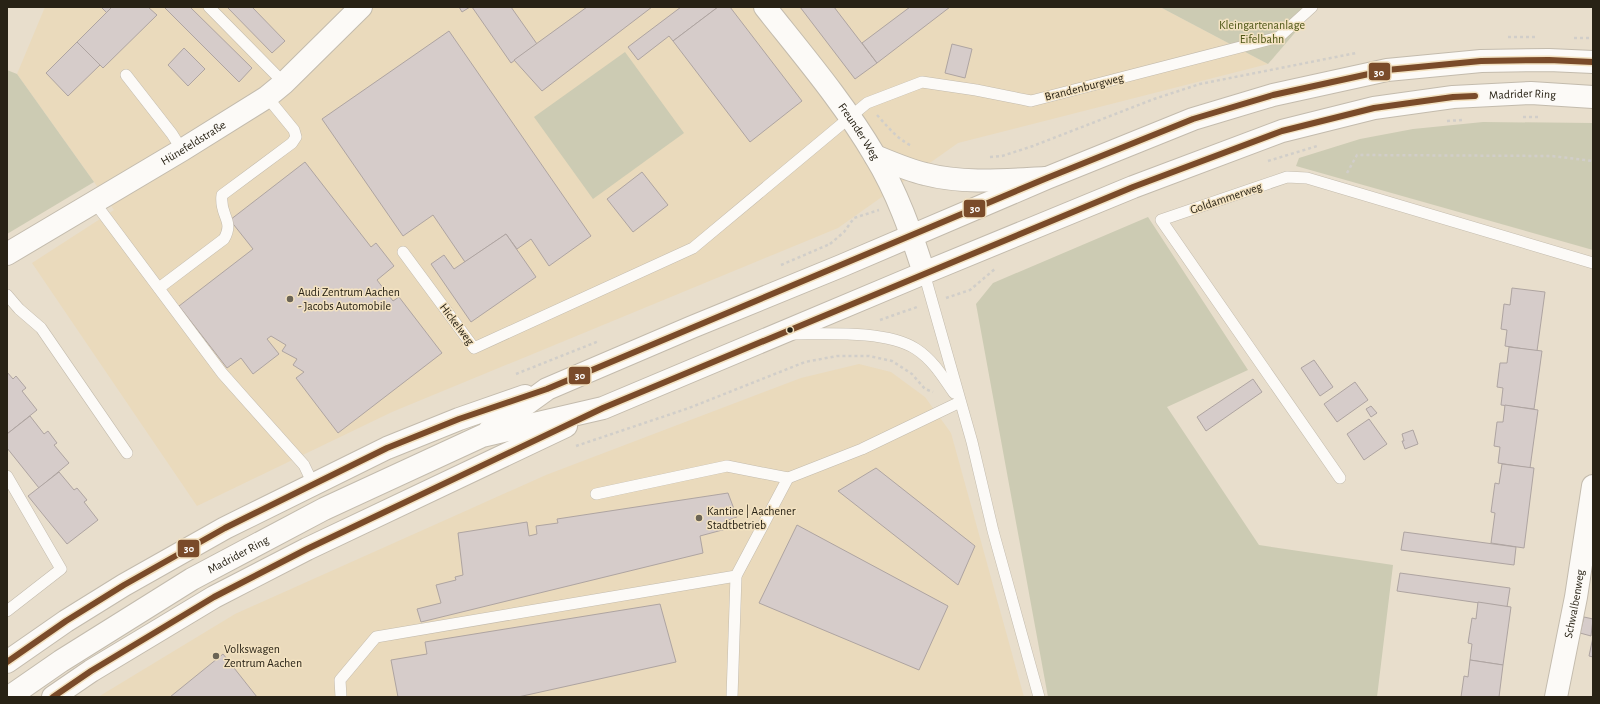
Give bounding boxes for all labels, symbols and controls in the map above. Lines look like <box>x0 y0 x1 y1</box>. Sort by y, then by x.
park label: Kleingartenanlage Eifelbahn <box>1219 19 1305 45</box>
line badge: 30 <box>1368 62 1391 81</box>
text: 30 <box>1374 67 1384 78</box>
street label: Brandenburgweg <box>1043 71 1125 103</box>
street label: Madrider Ring <box>1489 87 1557 101</box>
street label: Freunder Weg <box>836 101 882 162</box>
street label: Hünefeldstraße <box>159 118 228 167</box>
street label: Goldammerweg <box>1188 180 1264 216</box>
line badge: 30 <box>963 199 986 218</box>
text: 30 <box>970 203 980 214</box>
place label: Audi Zentrum Aachen - Jacobs Automobile <box>298 286 400 312</box>
marker: Audi Zentrum Aachen - Jacobs Automobile <box>285 294 295 304</box>
street label: Hickelweg <box>438 301 477 347</box>
unlabelled marker <box>785 325 795 335</box>
line badge: 30 <box>568 366 591 385</box>
text: 30 <box>575 370 585 381</box>
place label: Kantine | Aachener Stadtbetrieb <box>707 504 796 531</box>
marker: Kantine | Aachener Stadtbetrieb <box>694 513 704 523</box>
street label: Madrider Ring <box>206 533 271 576</box>
line badge: 30 <box>177 539 200 558</box>
text: 30 <box>184 543 194 554</box>
street label: Schwalbenweg <box>1562 569 1586 639</box>
place label: Volkswagen Zentrum Aachen <box>224 643 302 669</box>
marker: Volkswagen Zentrum Aachen <box>211 651 221 661</box>

